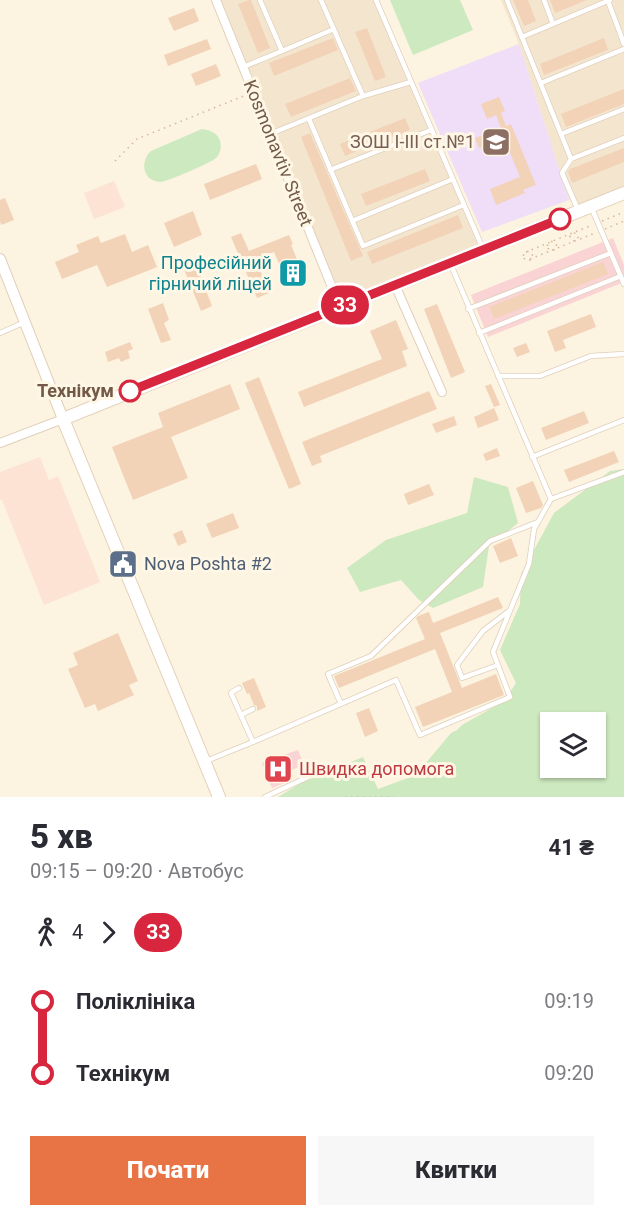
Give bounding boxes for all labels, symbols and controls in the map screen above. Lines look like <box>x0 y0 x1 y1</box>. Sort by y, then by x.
street label: Kosmonavtiv Street <box>240 77 317 229</box>
school or university icon: ЗОШ I-III ст.№1 <box>480 126 512 158</box>
place label: ЗОШ I-III ст.№1 <box>350 131 475 152</box>
unlabelled marker <box>549 208 571 230</box>
place label: Професійний гірничий ліцей <box>149 252 272 294</box>
building icon: Професійний гірничий ліцей <box>277 257 309 289</box>
line badge: 33 <box>318 286 372 324</box>
text: 33 <box>333 293 357 317</box>
place label: Технікум <box>37 380 114 401</box>
marker: Технікум <box>119 380 141 402</box>
public building icon: Nova Poshta #2 <box>107 548 139 580</box>
place label: Nova Poshta #2 <box>144 553 272 574</box>
map controls <box>540 712 606 778</box>
button: layers <box>540 712 606 778</box>
hospital icon: Швидка допомога <box>262 753 294 785</box>
place label: Швидка допомога <box>299 758 454 779</box>
text: 5 хв <box>30 817 93 856</box>
text: 41 ₴ <box>549 835 594 860</box>
text: 09:15 – 09:20 · Автобус <box>30 859 244 883</box>
icon: walk <box>30 916 63 949</box>
icon: forward <box>92 916 125 949</box>
text: 4 <box>72 920 83 944</box>
text: 33 <box>146 920 170 944</box>
text: Поліклініка <box>76 989 195 1014</box>
text: 09:19 <box>544 989 594 1013</box>
text: Технікум <box>76 1061 170 1086</box>
text: 09:20 <box>544 1061 594 1085</box>
button: Почати <box>30 1136 306 1205</box>
button: Квитки <box>318 1136 594 1205</box>

